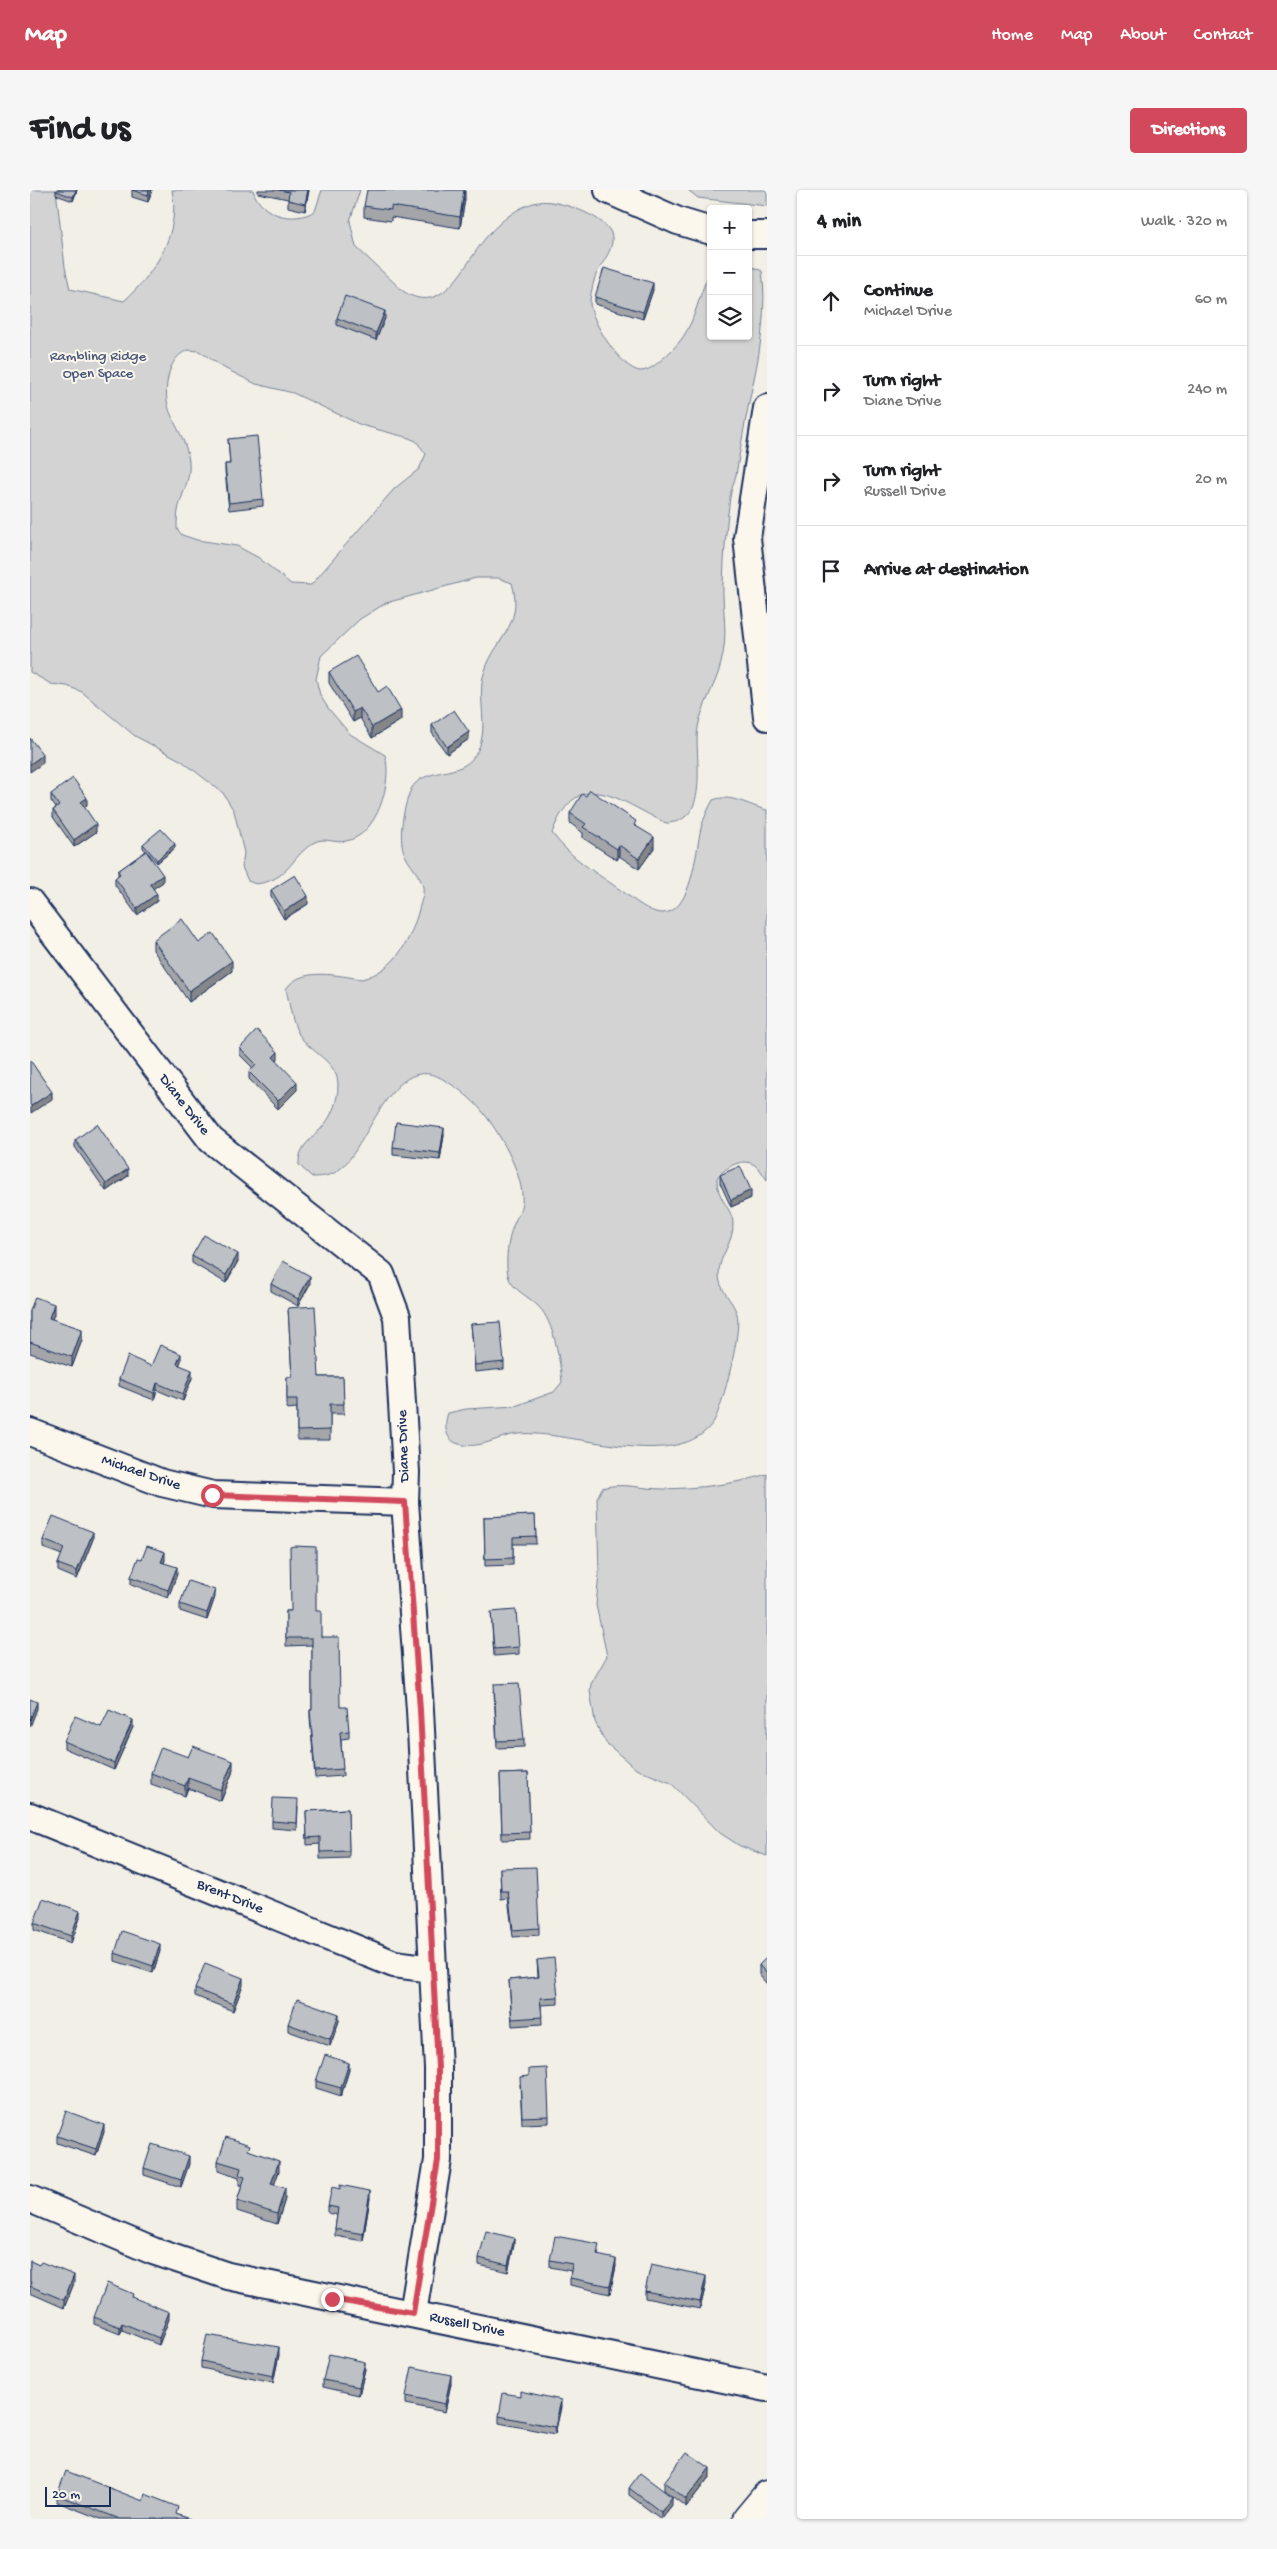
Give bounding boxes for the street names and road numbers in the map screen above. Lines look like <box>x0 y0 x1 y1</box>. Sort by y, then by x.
street label: Diane Drive <box>154 1070 214 1139</box>
street label: Diane Drive <box>394 1409 414 1484</box>
street label: Michael Drive <box>99 1451 183 1495</box>
street label: Brent Drive <box>193 1875 266 1919</box>
street label: Russell Drive <box>428 2308 507 2342</box>

